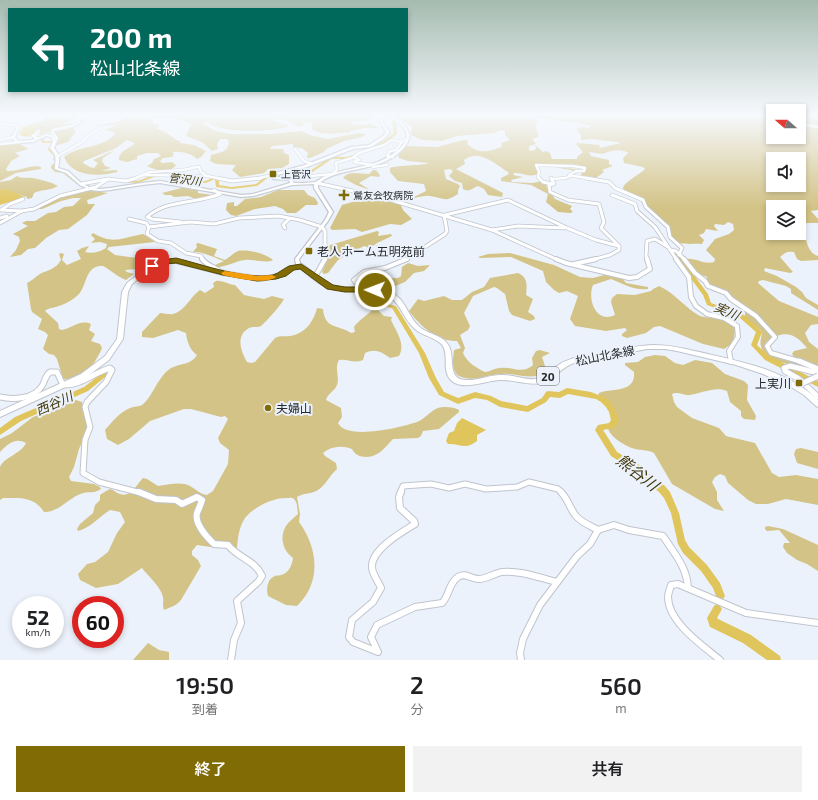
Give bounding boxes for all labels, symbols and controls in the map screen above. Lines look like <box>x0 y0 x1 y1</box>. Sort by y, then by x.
text: 200 m <box>90 20 172 54</box>
icon: left <box>24 24 76 76</box>
text: 松山北条線 <box>90 57 180 79</box>
north arrow <box>766 104 806 144</box>
map controls <box>766 104 806 240</box>
button: sound <box>766 152 806 192</box>
place label: 上菅沢 <box>281 168 311 180</box>
marker: 上菅沢 <box>268 169 278 179</box>
water label: 菅沢川 <box>168 171 203 188</box>
marker: 鶯友会牧病院 <box>338 189 350 201</box>
place label: 鶯友会牧病院 <box>353 189 413 201</box>
button: layers <box>766 200 806 240</box>
place label: 老人ホーム五明苑前 <box>317 244 425 258</box>
marker: 老人ホーム五明苑前 <box>304 246 314 256</box>
pin <box>135 249 169 283</box>
icon: arrive <box>141 255 163 277</box>
position arrow <box>354 269 396 311</box>
water label: 実川 <box>712 299 744 324</box>
street label: 松山北条線 <box>574 342 636 368</box>
road number: 20 <box>537 367 559 385</box>
place label: 上実川 <box>755 376 791 390</box>
marker: 上実川 <box>794 378 804 388</box>
water label: 西谷川 <box>33 387 77 418</box>
place label: 夫婦山 <box>276 401 312 415</box>
marker: 夫婦山 <box>263 403 273 413</box>
water label: 熊谷川 <box>613 450 664 495</box>
speed limit sign: 60 <box>72 596 124 648</box>
text: 52 <box>27 605 49 629</box>
text: km/h <box>26 626 50 638</box>
text: 19:50 <box>176 670 234 699</box>
text: 2 <box>410 670 424 699</box>
text: 560 <box>600 671 642 700</box>
text: m <box>615 700 627 716</box>
text: 到着 <box>192 701 218 717</box>
text: 分 <box>410 701 424 717</box>
button: 終了 <box>16 746 405 792</box>
button: 共有 <box>413 746 802 792</box>

